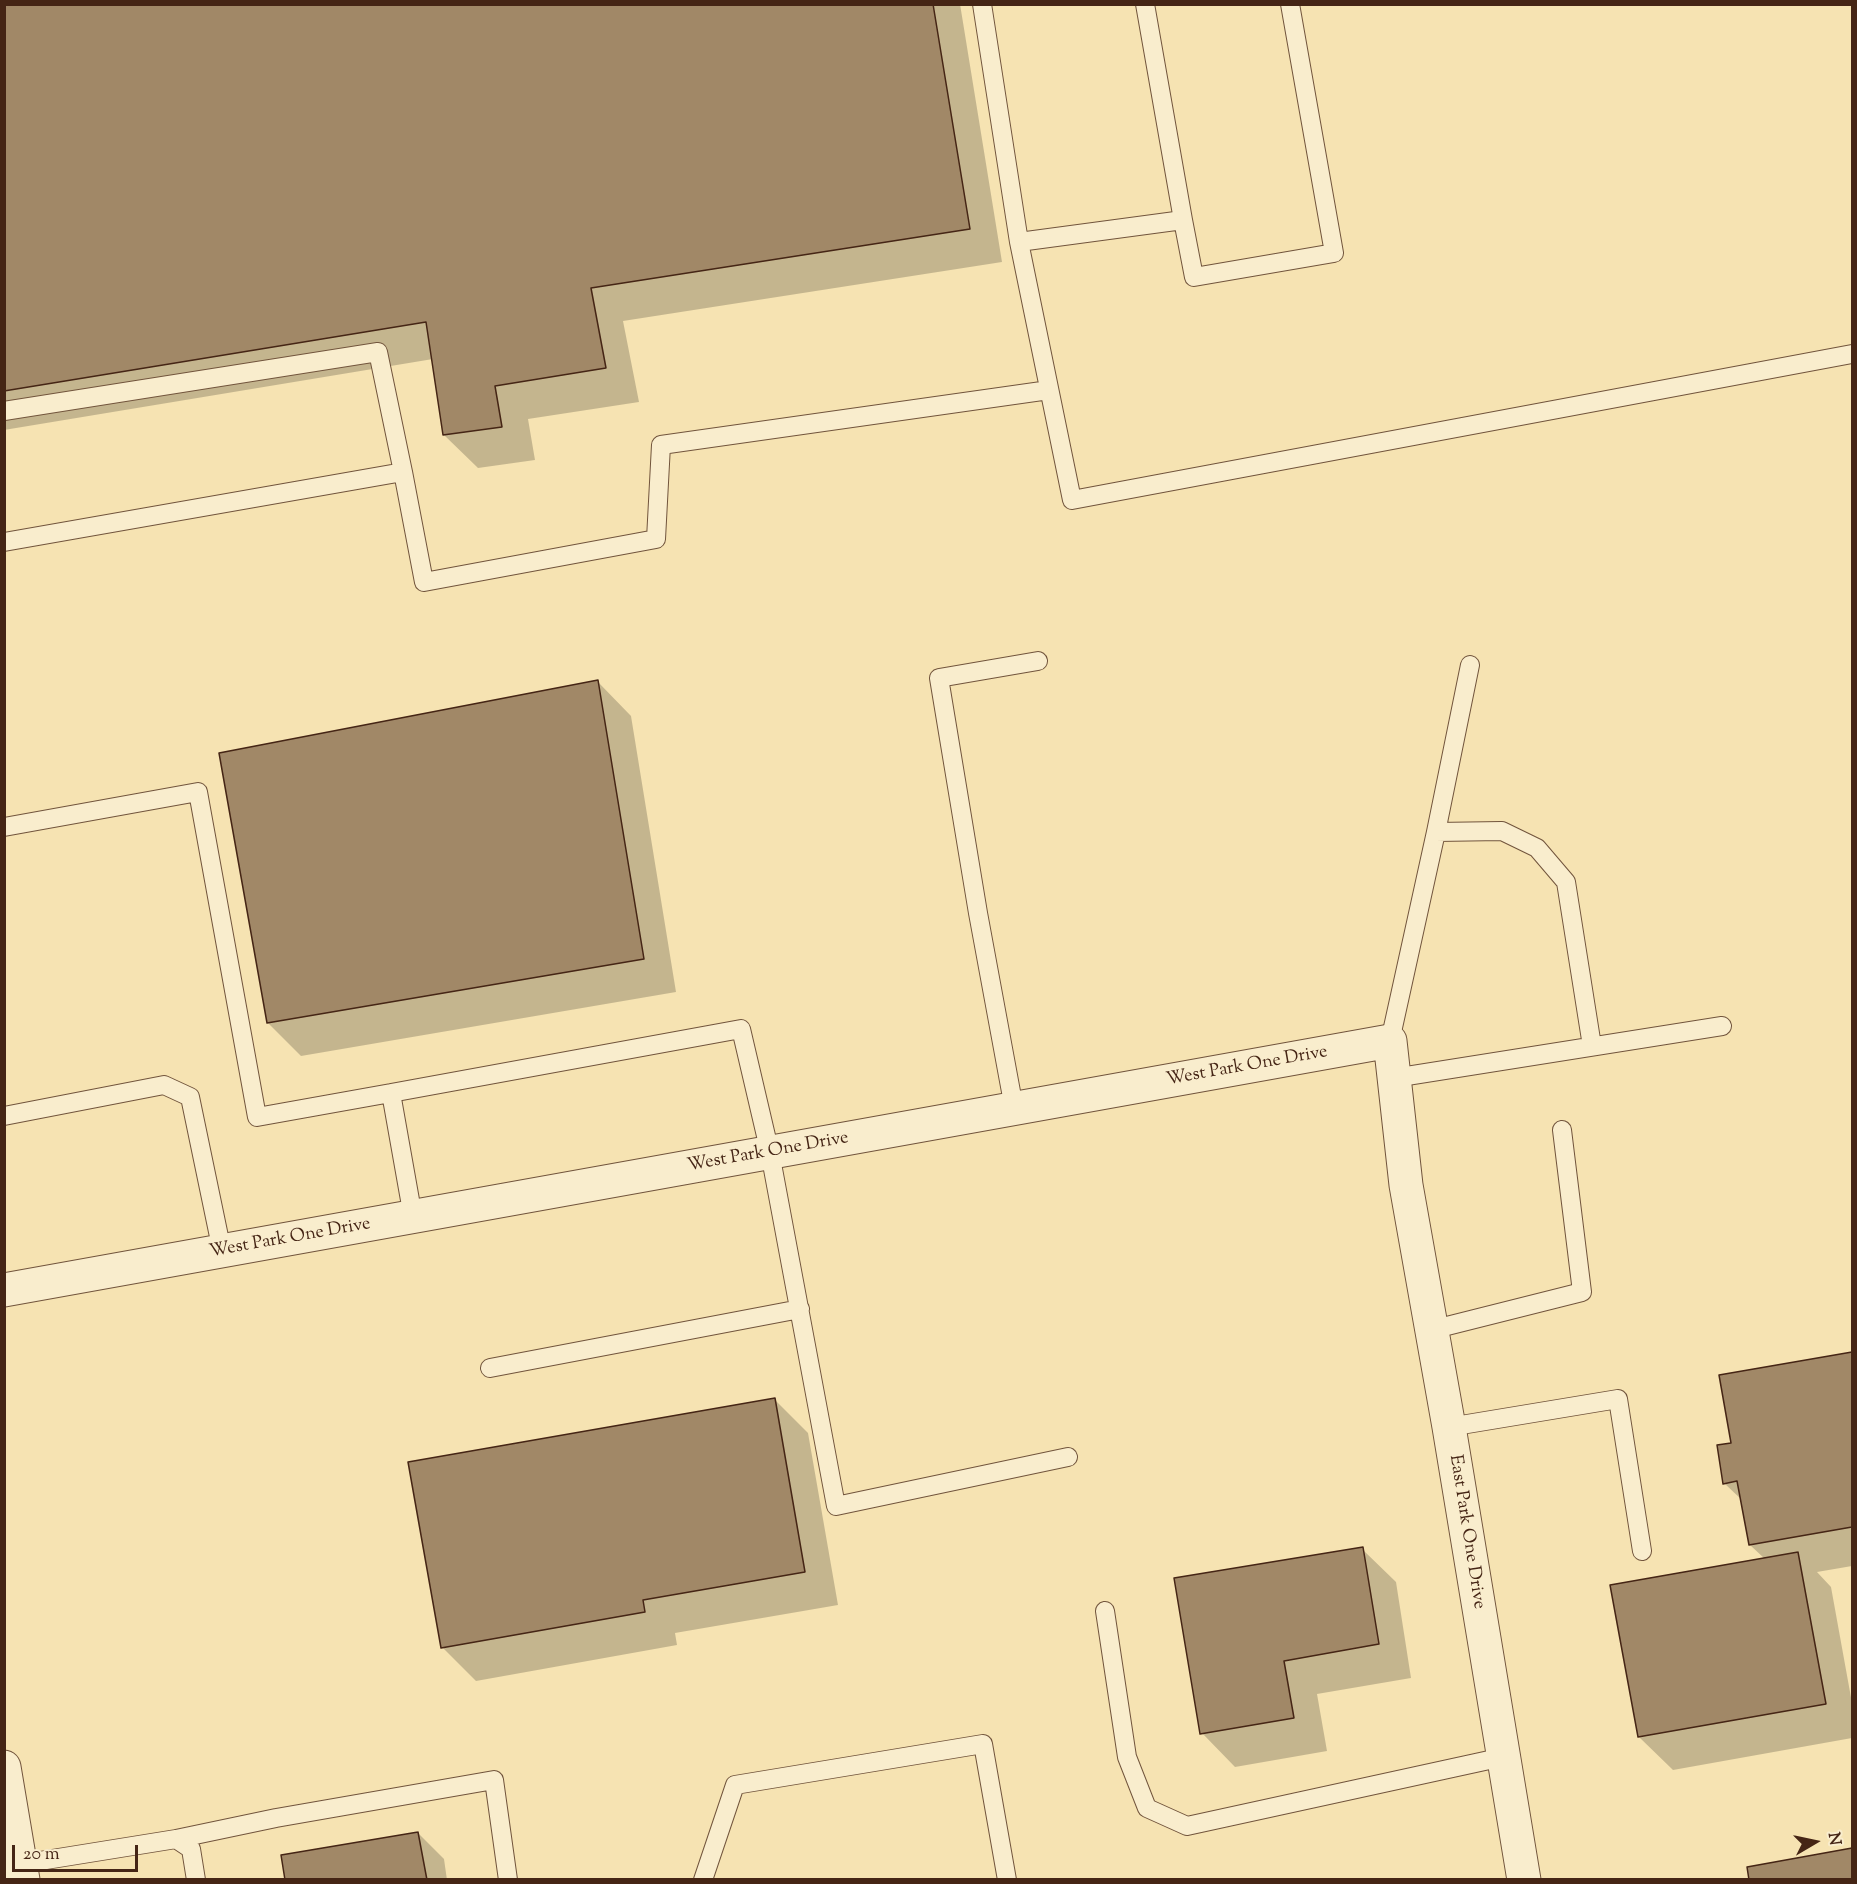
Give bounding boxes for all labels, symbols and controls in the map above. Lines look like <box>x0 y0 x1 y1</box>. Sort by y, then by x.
street label: West Park One Drive <box>1165 1042 1329 1092</box>
street label: West Park One Drive <box>686 1128 850 1178</box>
street label: West Park One Drive <box>208 1214 372 1264</box>
street label: East Park One Drive <box>1443 1453 1489 1611</box>
north arrow <box>1785 1812 1845 1872</box>
text: N <box>1821 1831 1846 1847</box>
scale bar <box>15 1833 141 1871</box>
text: 20 m <box>23 1842 60 1868</box>

